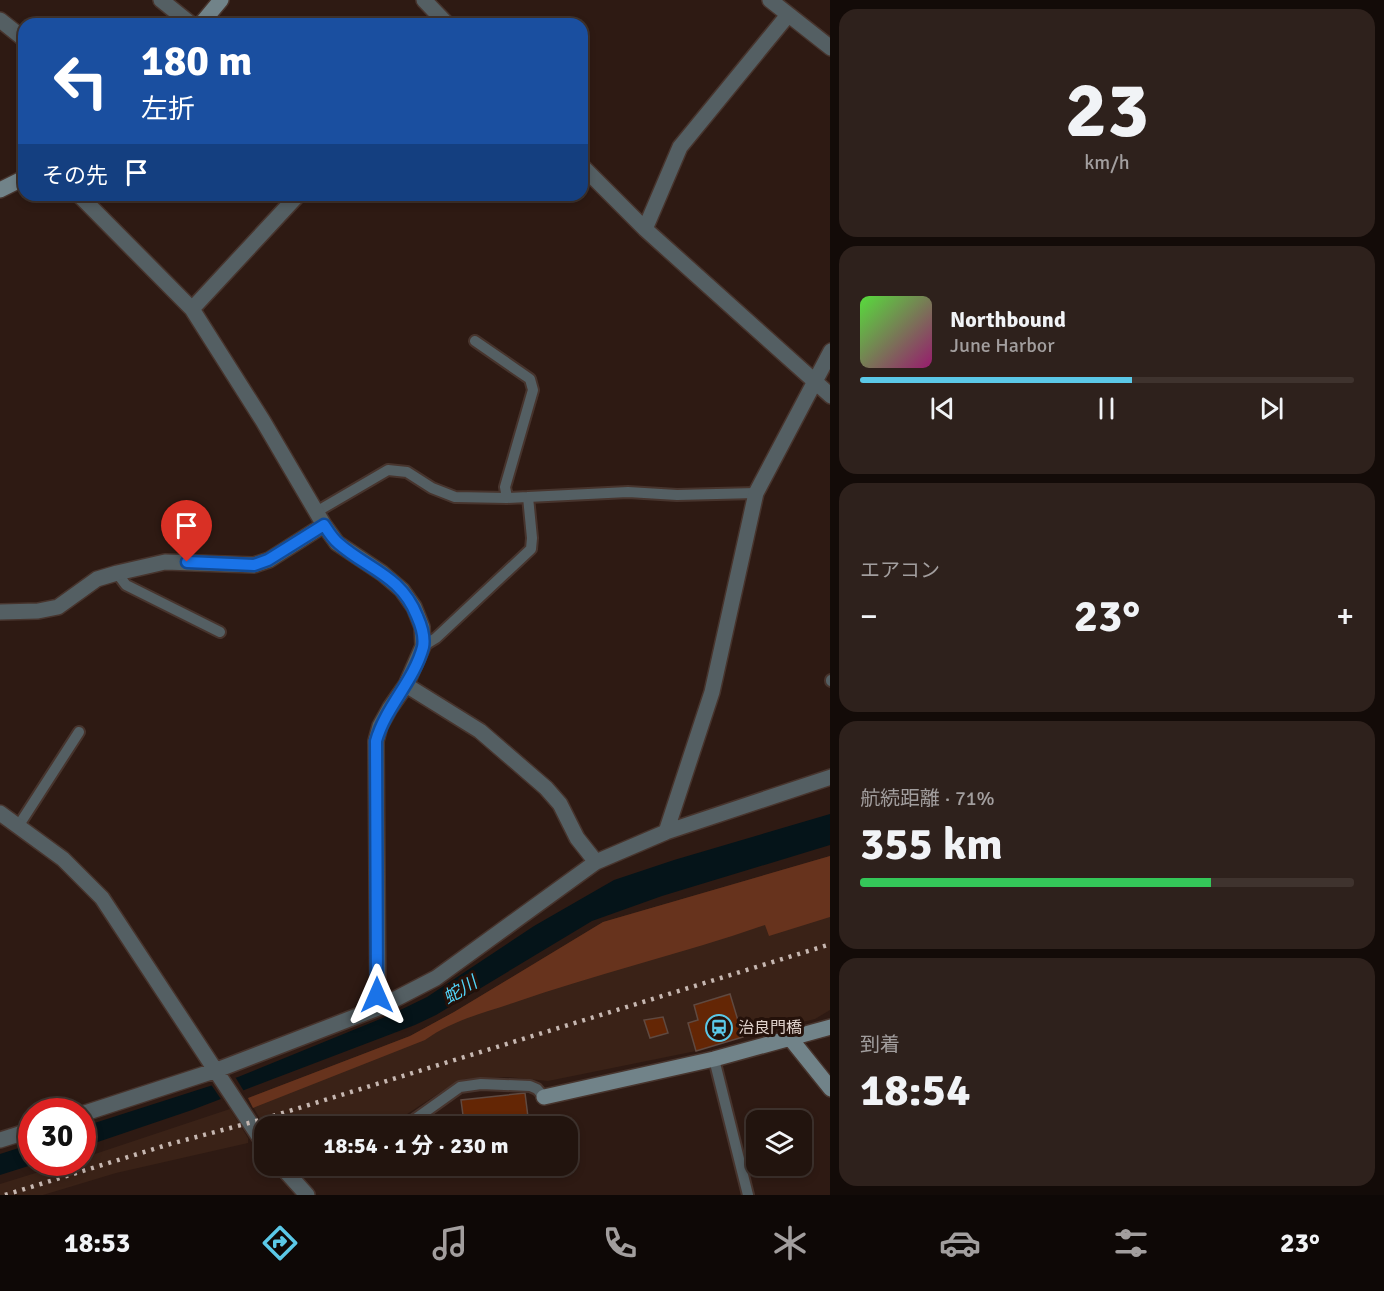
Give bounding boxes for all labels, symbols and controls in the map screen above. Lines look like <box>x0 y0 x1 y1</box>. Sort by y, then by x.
text: 180 m <box>141 36 252 87</box>
icon: left <box>42 42 120 120</box>
text: 23 <box>1065 63 1149 159</box>
text: 左折 <box>141 93 195 126</box>
text: km/h <box>1084 150 1130 175</box>
icon: arrive <box>120 156 153 189</box>
text: その先 <box>42 162 108 189</box>
text: Northbound <box>950 306 1066 333</box>
text: June Harbor <box>950 333 1055 358</box>
icon: previous <box>926 392 959 425</box>
icon: pause <box>1090 392 1123 425</box>
icon: next <box>1255 392 1288 425</box>
pin <box>161 500 212 562</box>
icon: arrive <box>170 509 203 542</box>
text: エアコン <box>860 558 940 583</box>
text: 23° <box>1074 589 1140 644</box>
text: − <box>860 596 878 637</box>
text: + <box>1336 596 1354 637</box>
text: 航続距離 · 71% <box>860 786 995 811</box>
text: 355 km <box>860 817 1003 872</box>
position arrow <box>345 963 409 1027</box>
water label: 蛇川 <box>439 970 483 1009</box>
station icon: 治良門橋 <box>704 1013 734 1043</box>
place label: 治良門橋 <box>738 1018 802 1038</box>
text: 到着 <box>860 1032 900 1057</box>
text: 18:54 <box>860 1063 970 1118</box>
speed limit sign: 30 <box>18 1098 96 1176</box>
map controls <box>746 1110 812 1176</box>
button: layers <box>746 1110 812 1176</box>
text: 18:54 · 1 分 · 230 m <box>324 1132 508 1159</box>
icon: directions <box>259 1222 301 1264</box>
icon: music <box>429 1222 471 1264</box>
icon: phone <box>599 1222 641 1264</box>
icon: climate <box>769 1222 811 1264</box>
icon: car <box>939 1222 981 1264</box>
icon: filters <box>1110 1222 1152 1264</box>
text: 18:53 <box>64 1227 130 1260</box>
text: 23° <box>1280 1227 1320 1260</box>

